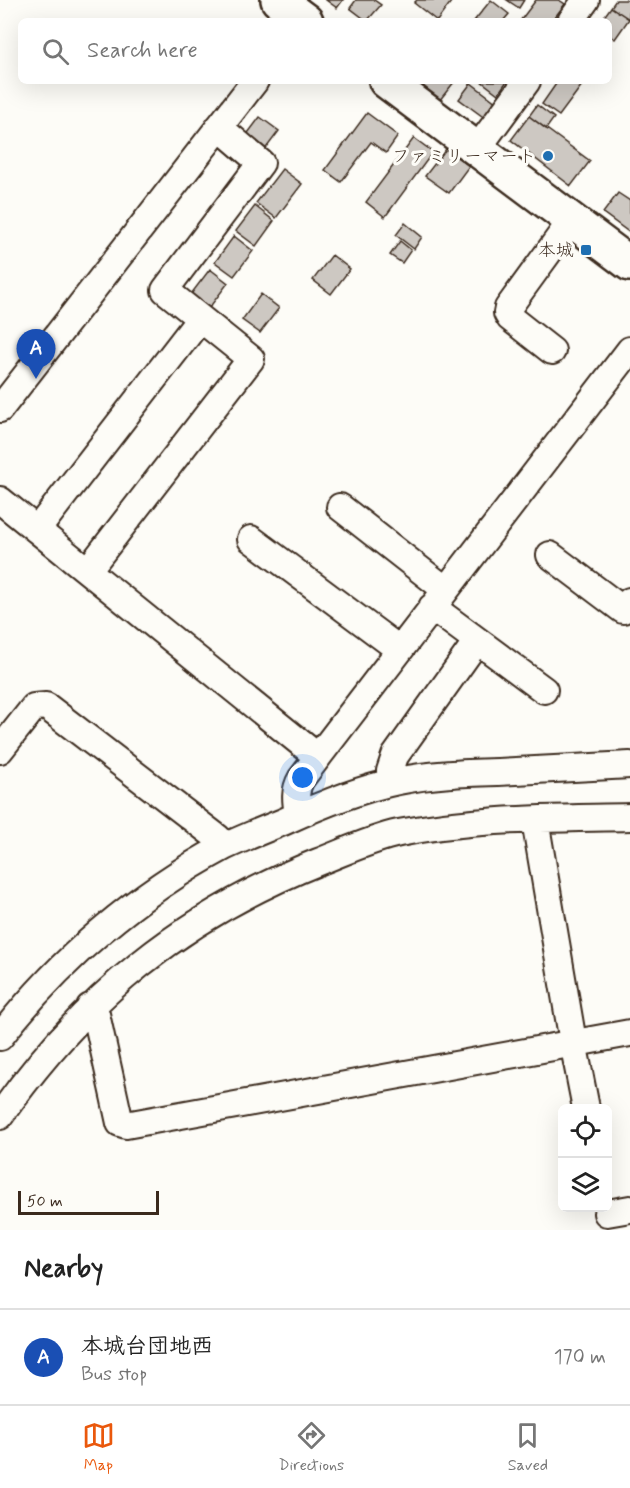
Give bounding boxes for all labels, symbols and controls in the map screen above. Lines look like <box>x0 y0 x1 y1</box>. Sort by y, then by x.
search box <box>18 18 612 84</box>
icon: search <box>39 35 72 68</box>
text: Search here <box>87 37 198 65</box>
place label: ファミリーマート <box>392 145 536 169</box>
marker: ファミリーマート <box>541 149 555 163</box>
place label: 本城 <box>538 239 574 263</box>
marker: 本城 <box>579 243 593 257</box>
pin: A <box>16 330 56 379</box>
your location <box>288 763 317 792</box>
map controls <box>558 1104 612 1212</box>
button: locate <box>558 1104 612 1158</box>
button: layers <box>558 1158 612 1212</box>
scale bar <box>18 1188 159 1216</box>
text: 50 m <box>27 1191 63 1212</box>
text: Nearby <box>24 1252 103 1286</box>
text: 本城台団地西 <box>81 1333 213 1361</box>
text: A <box>37 1344 50 1371</box>
text: 170 m <box>554 1344 606 1371</box>
text: Bus stop <box>81 1361 147 1388</box>
tab: Map <box>82 1419 115 1476</box>
tab: Directions <box>278 1419 344 1476</box>
tab: Saved <box>508 1419 548 1476</box>

